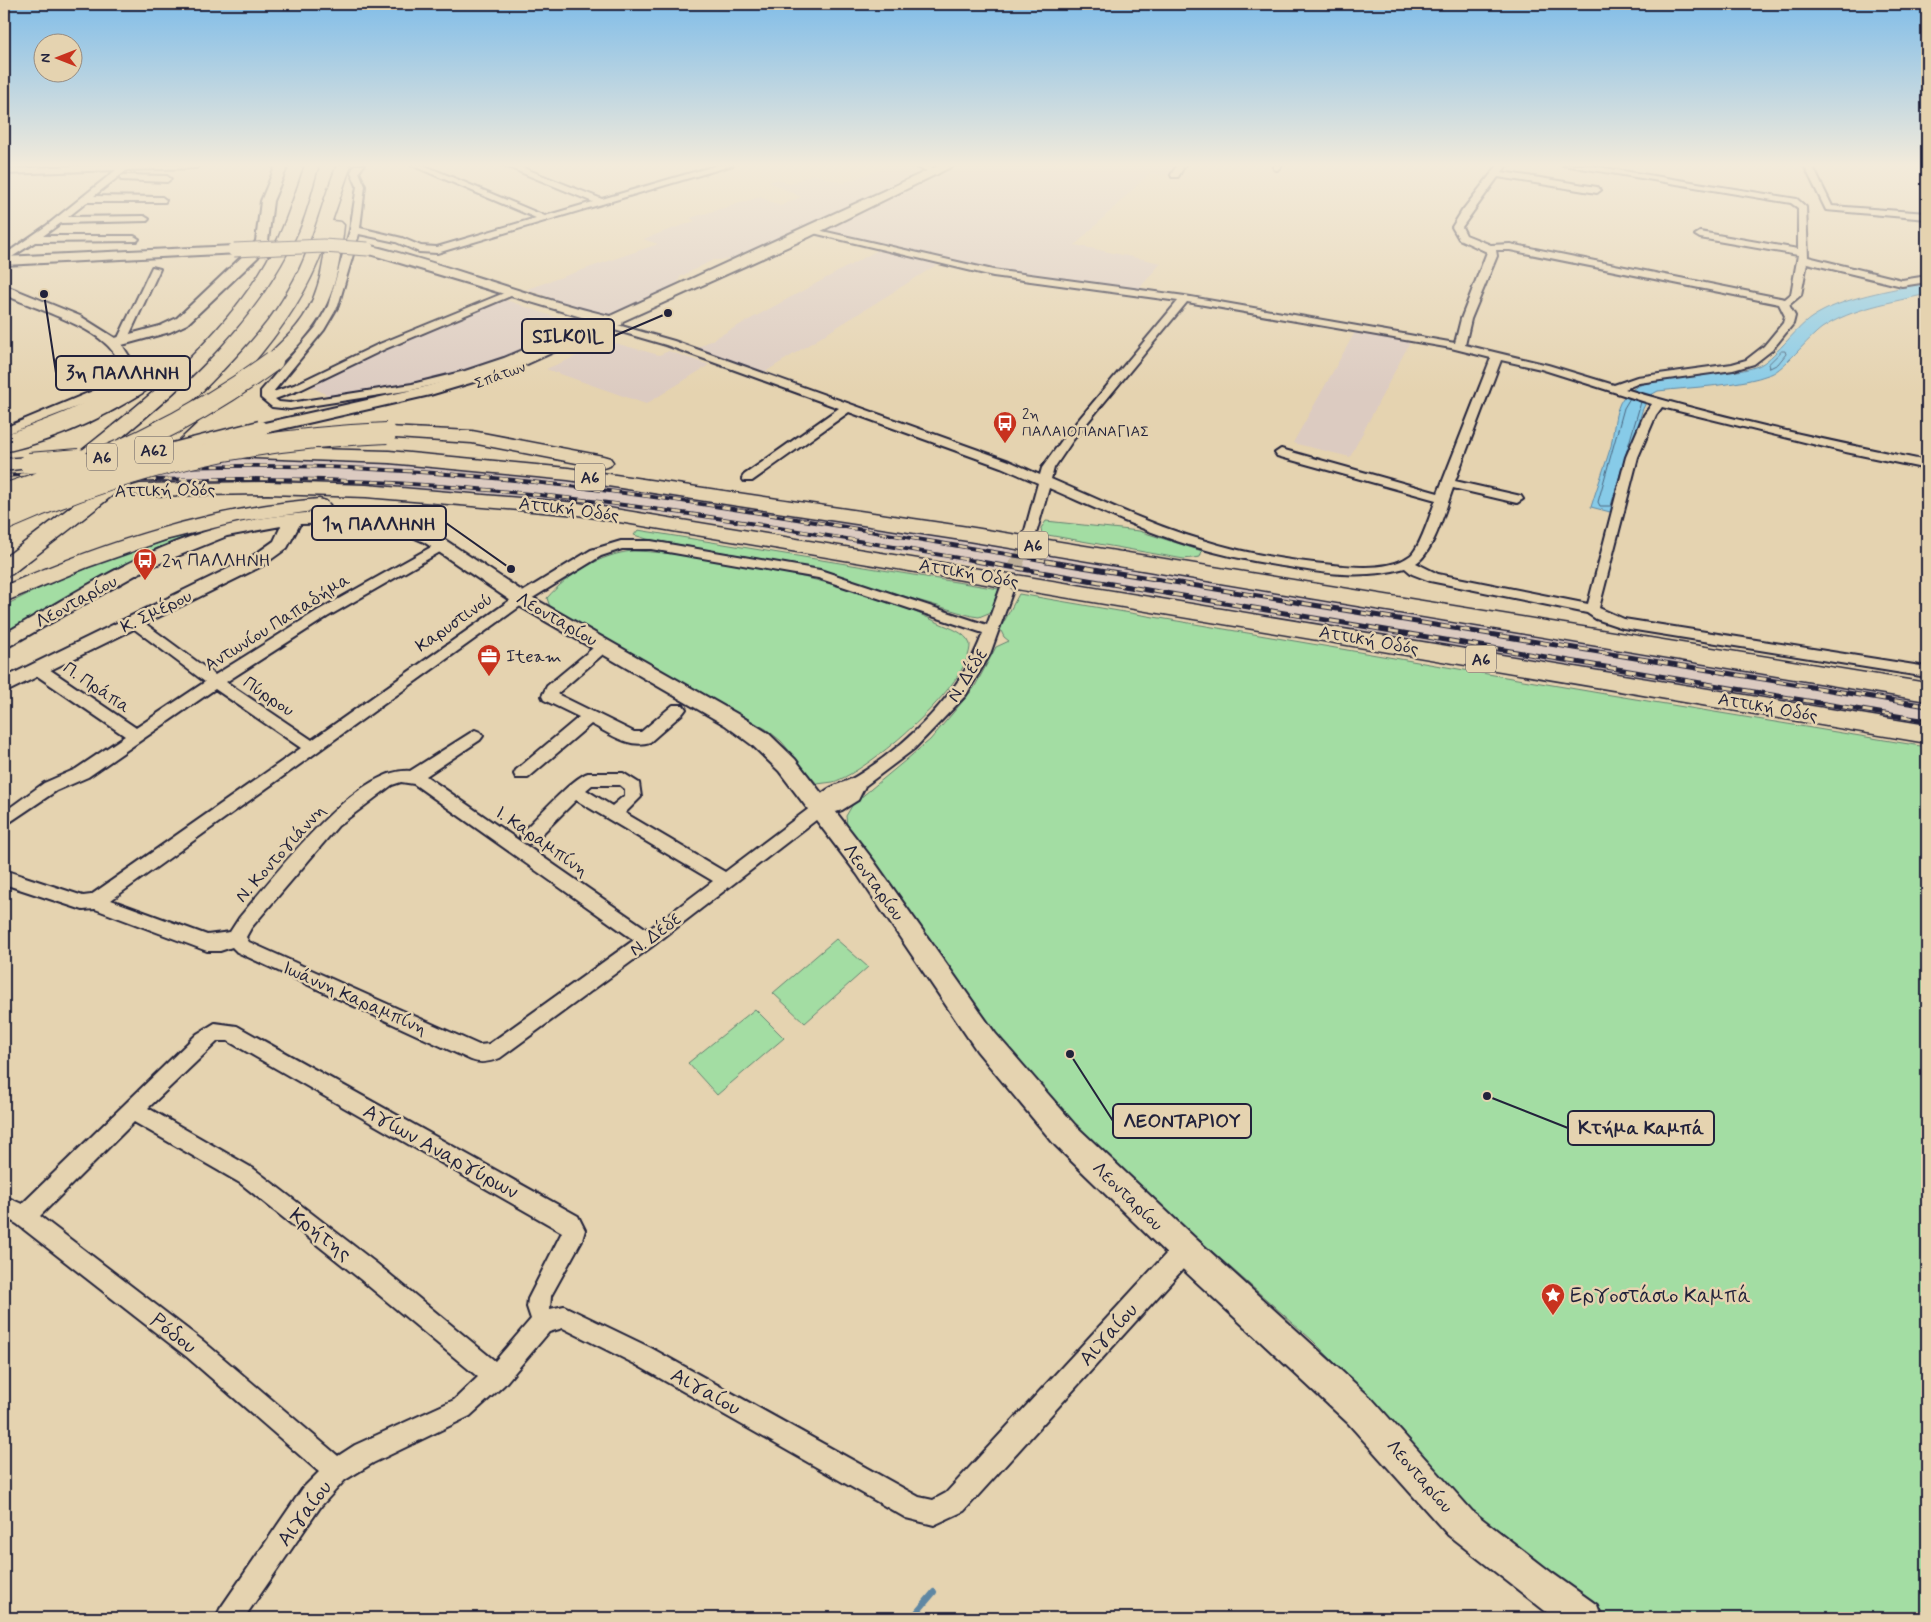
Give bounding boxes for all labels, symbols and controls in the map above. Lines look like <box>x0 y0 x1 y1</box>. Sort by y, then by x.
north arrow <box>32 32 82 82</box>
text: N <box>37 53 55 63</box>
callout: SILKOIL <box>522 319 614 353</box>
text: SILKOIL <box>532 325 604 350</box>
callout: 3η ΠΑΛΛΗΝΗ <box>56 356 190 390</box>
street label: Σπάτων <box>472 357 529 394</box>
text: 3η ΠΑΛΛΗΝΗ <box>66 361 180 386</box>
place label: 2η ΠΑΛΑΙΟΠΑΝΑΓΙΑΣ <box>1022 405 1149 442</box>
bus stop icon: 2η ΠΑΛΑΙΟΠΑΝΑΓΙΑΣ <box>992 410 1018 444</box>
road number: Α62 <box>135 436 173 464</box>
road number: Α6 <box>87 444 117 471</box>
road number: Α6 <box>575 464 605 491</box>
street label: Αττική Οδός <box>114 478 216 504</box>
street label: Αττική Οδός <box>517 492 620 528</box>
callout: 1η ΠΑΛΛΗΝΗ <box>312 506 446 540</box>
text: 1η ΠΑΛΛΗΝΗ <box>322 512 436 537</box>
road number: Α6 <box>1018 532 1048 558</box>
bus stop icon: 2η ΠΑΛΛΗΝΗ <box>132 547 158 581</box>
place label: 2η ΠΑΛΛΗΝΗ <box>162 549 271 573</box>
street label: Αττική Οδός <box>917 553 1021 595</box>
street label: Αντωνίου Παπαδήμα <box>200 568 355 677</box>
street label: Λεονταρίου <box>31 570 122 634</box>
street label: Κ. Σμέρου <box>116 583 196 639</box>
street label: Καρυστινού <box>411 587 498 658</box>
street label: Λεονταρίου <box>512 587 601 653</box>
street label: Αττική Οδός <box>1317 620 1421 662</box>
office icon: Iteam <box>476 643 502 677</box>
street label: Ν. Δέδε <box>941 644 994 707</box>
place label: Iteam <box>506 645 562 669</box>
road number: Α6 <box>1466 646 1496 672</box>
street label: Π. Πράπα <box>58 657 135 719</box>
street label: Πύρρου <box>238 671 299 723</box>
street label: Αττική Οδός <box>1716 687 1820 729</box>
street label: Ν. Koντογιάννη <box>230 799 331 908</box>
street label: Ι. Καραμπίνη <box>490 801 593 883</box>
street label: Λεονταρίου <box>837 839 909 926</box>
street label: Ν. Δέδε <box>624 907 686 962</box>
street label: Ιωάννη Καραμπίνη <box>279 956 430 1041</box>
street label: Αγίων Αναργύρων <box>358 1098 523 1206</box>
callout: ΛΕΟΝΤΑΡΙΟΥ <box>1113 1104 1251 1138</box>
text: ΛΕΟΝΤΑΡΙΟΥ <box>1123 1109 1241 1134</box>
callout: Kτήμα Καμπά <box>1568 1111 1714 1145</box>
text: Kτήμα Καμπά <box>1578 1116 1704 1141</box>
street label: Λεονταρίου <box>1087 1157 1168 1237</box>
street label: Κρήτης <box>283 1202 357 1268</box>
place icon: Εργοστάσιο Καμπά <box>1540 1282 1566 1316</box>
place label: Εργοστάσιο Καμπά <box>1570 1282 1751 1310</box>
street label: Αιγαίου <box>1073 1297 1145 1372</box>
street label: Ρόδου <box>144 1307 202 1361</box>
street label: Αιγαίου <box>665 1361 746 1423</box>
street label: Λεονταρίου <box>1381 1435 1458 1518</box>
street label: Αιγαίου <box>271 1475 339 1552</box>

